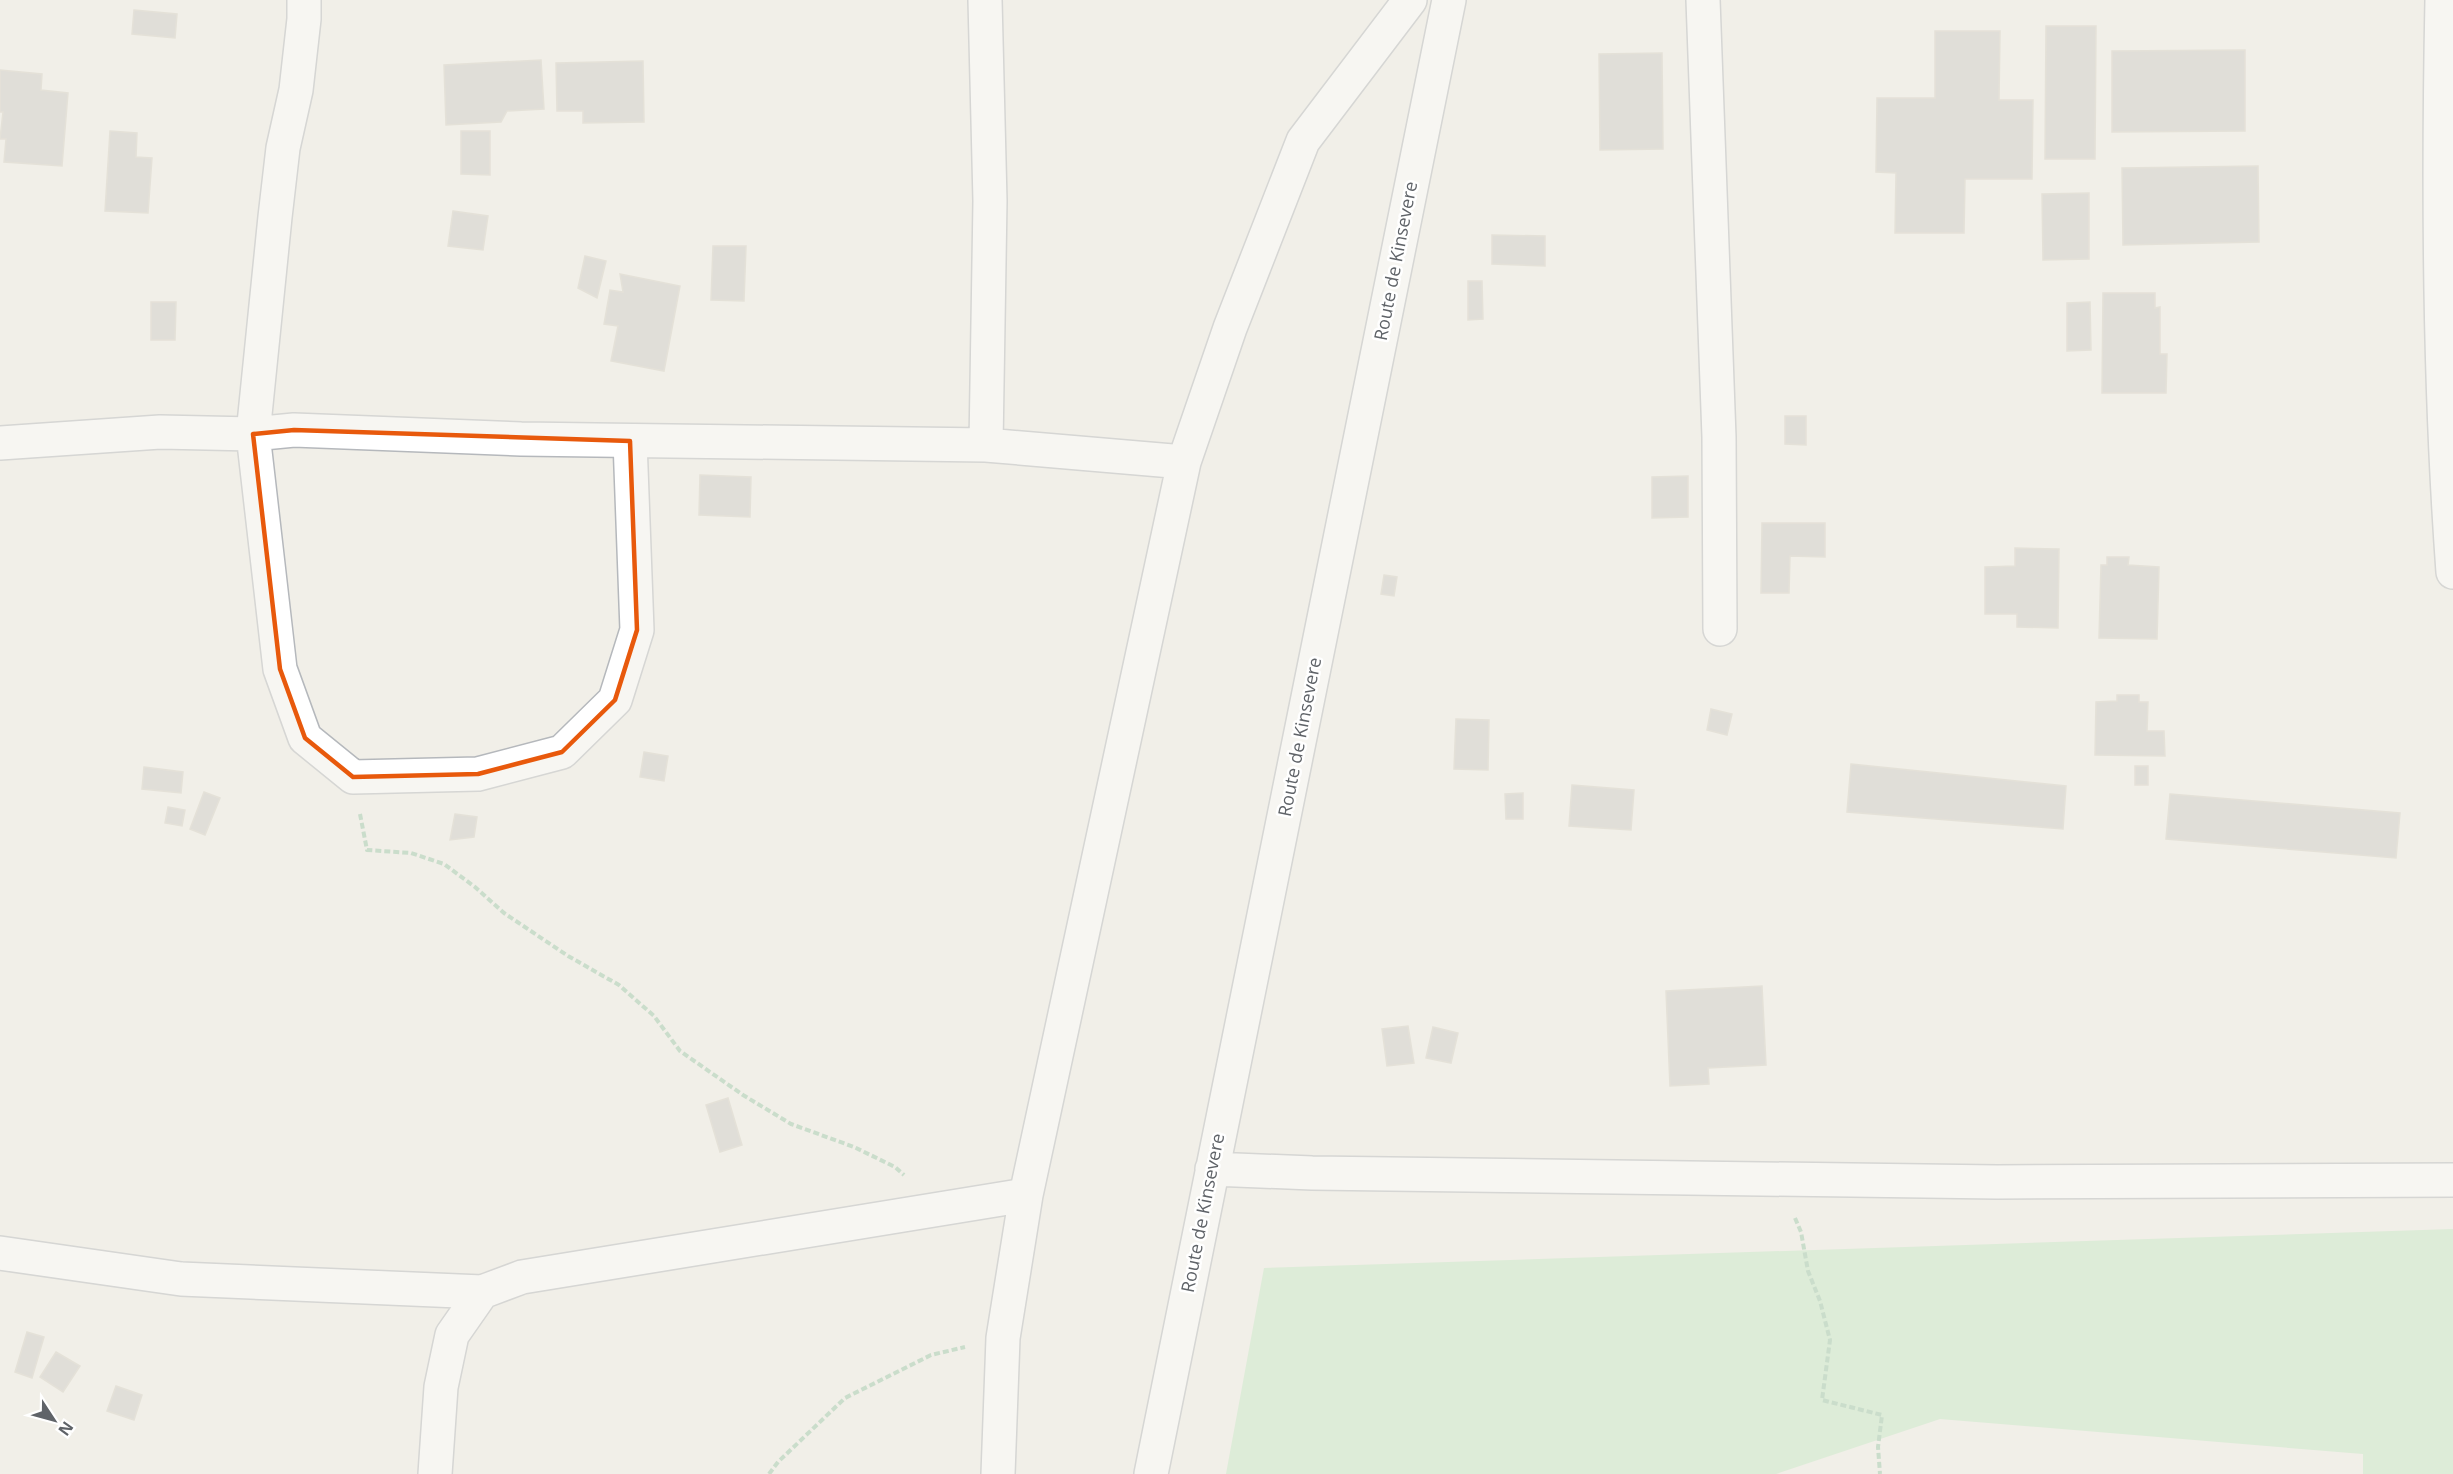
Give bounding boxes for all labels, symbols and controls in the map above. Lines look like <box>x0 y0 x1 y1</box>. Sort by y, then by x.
street label: Route de Kinsevere <box>1368 179 1422 343</box>
street label: Route de Kinsevere <box>1272 655 1326 819</box>
street label: Route de Kinsevere <box>1175 1131 1229 1295</box>
north arrow <box>24 1390 84 1450</box>
text: N <box>53 1417 79 1441</box>

